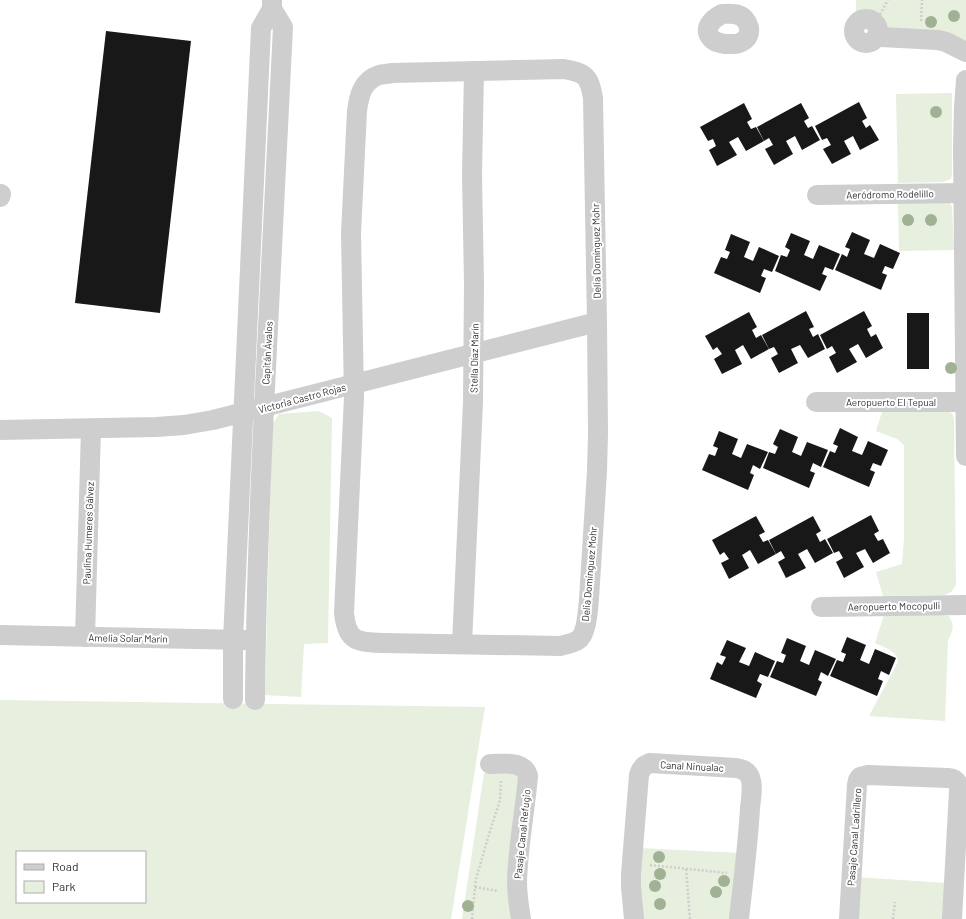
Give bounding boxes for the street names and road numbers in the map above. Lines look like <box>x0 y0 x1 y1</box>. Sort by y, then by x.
street label: Aeródromo Rodelillo <box>846 187 934 201</box>
street label: Delia Domínguez Mohr <box>589 203 603 299</box>
street label: Capitán Ávalos <box>259 321 275 385</box>
street label: Stella Díaz Marín <box>467 323 481 393</box>
street label: Victoria Castro Rojas <box>257 380 347 415</box>
street label: Aeropuerto El Tepual <box>846 396 936 408</box>
street label: Paulina Humeres Gálvez <box>80 481 96 584</box>
street label: Delia Domínguez Mohr <box>579 526 599 622</box>
street label: Aeropuerto Mocopulli <box>848 599 940 613</box>
street label: Amelia Solar Marín <box>88 631 168 645</box>
street label: Canal Ninualac <box>660 758 724 774</box>
street label: Pasaje Canal Ladrillero <box>845 788 863 886</box>
street label: Pasaje Canal Refugio <box>511 789 533 879</box>

